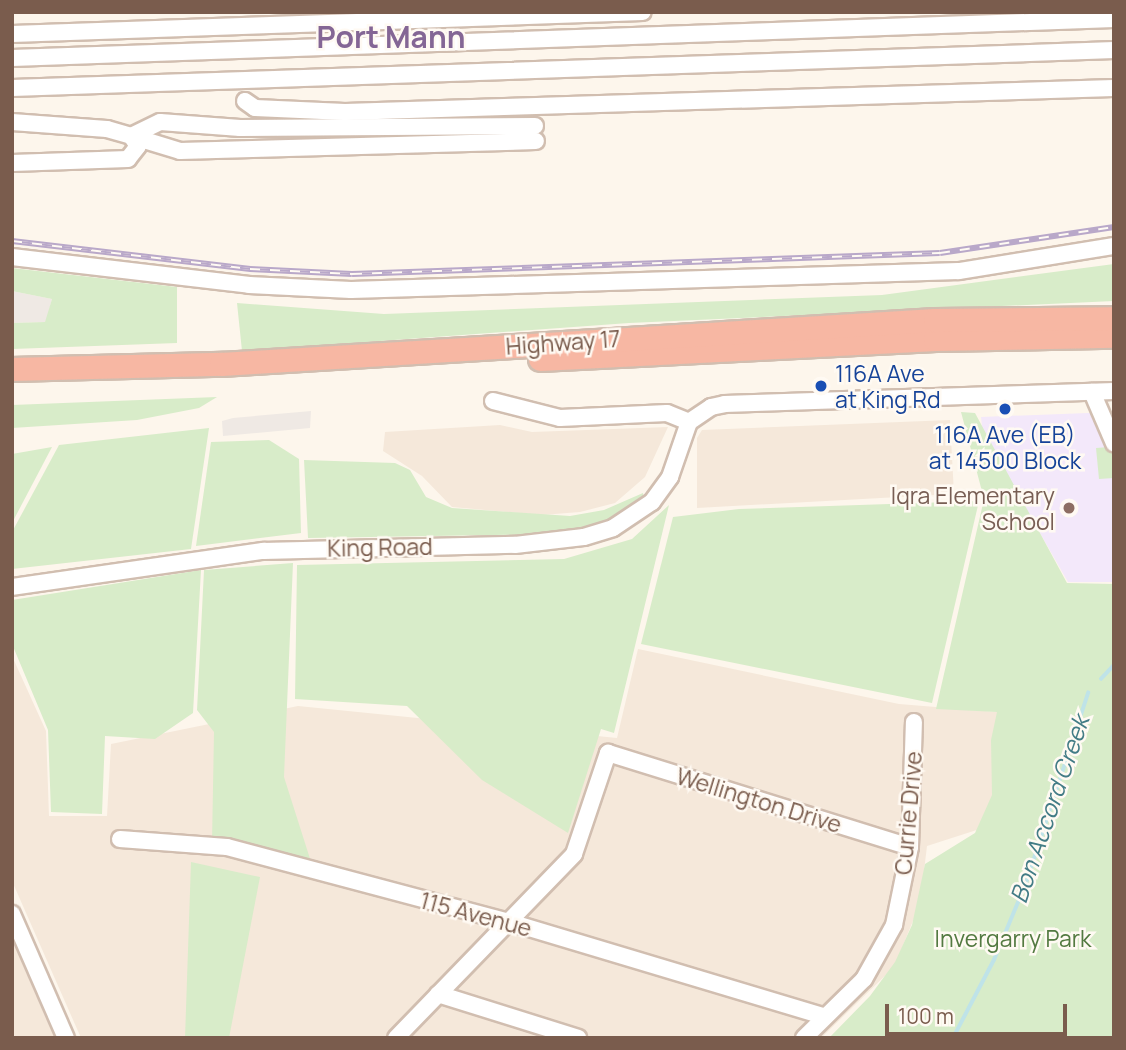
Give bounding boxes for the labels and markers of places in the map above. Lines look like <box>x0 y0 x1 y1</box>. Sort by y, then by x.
place label: 116A Ave at King Rd <box>835 359 941 413</box>
marker: 116A Ave at King Rd <box>813 378 829 394</box>
marker: 116A Ave (EB) at 14500 Block <box>997 401 1013 417</box>
place label: 116A Ave (EB) at 14500 Block <box>929 420 1081 474</box>
place label: Iqra Elementary School <box>891 481 1055 535</box>
marker: Iqra Elementary School <box>1061 500 1077 516</box>

